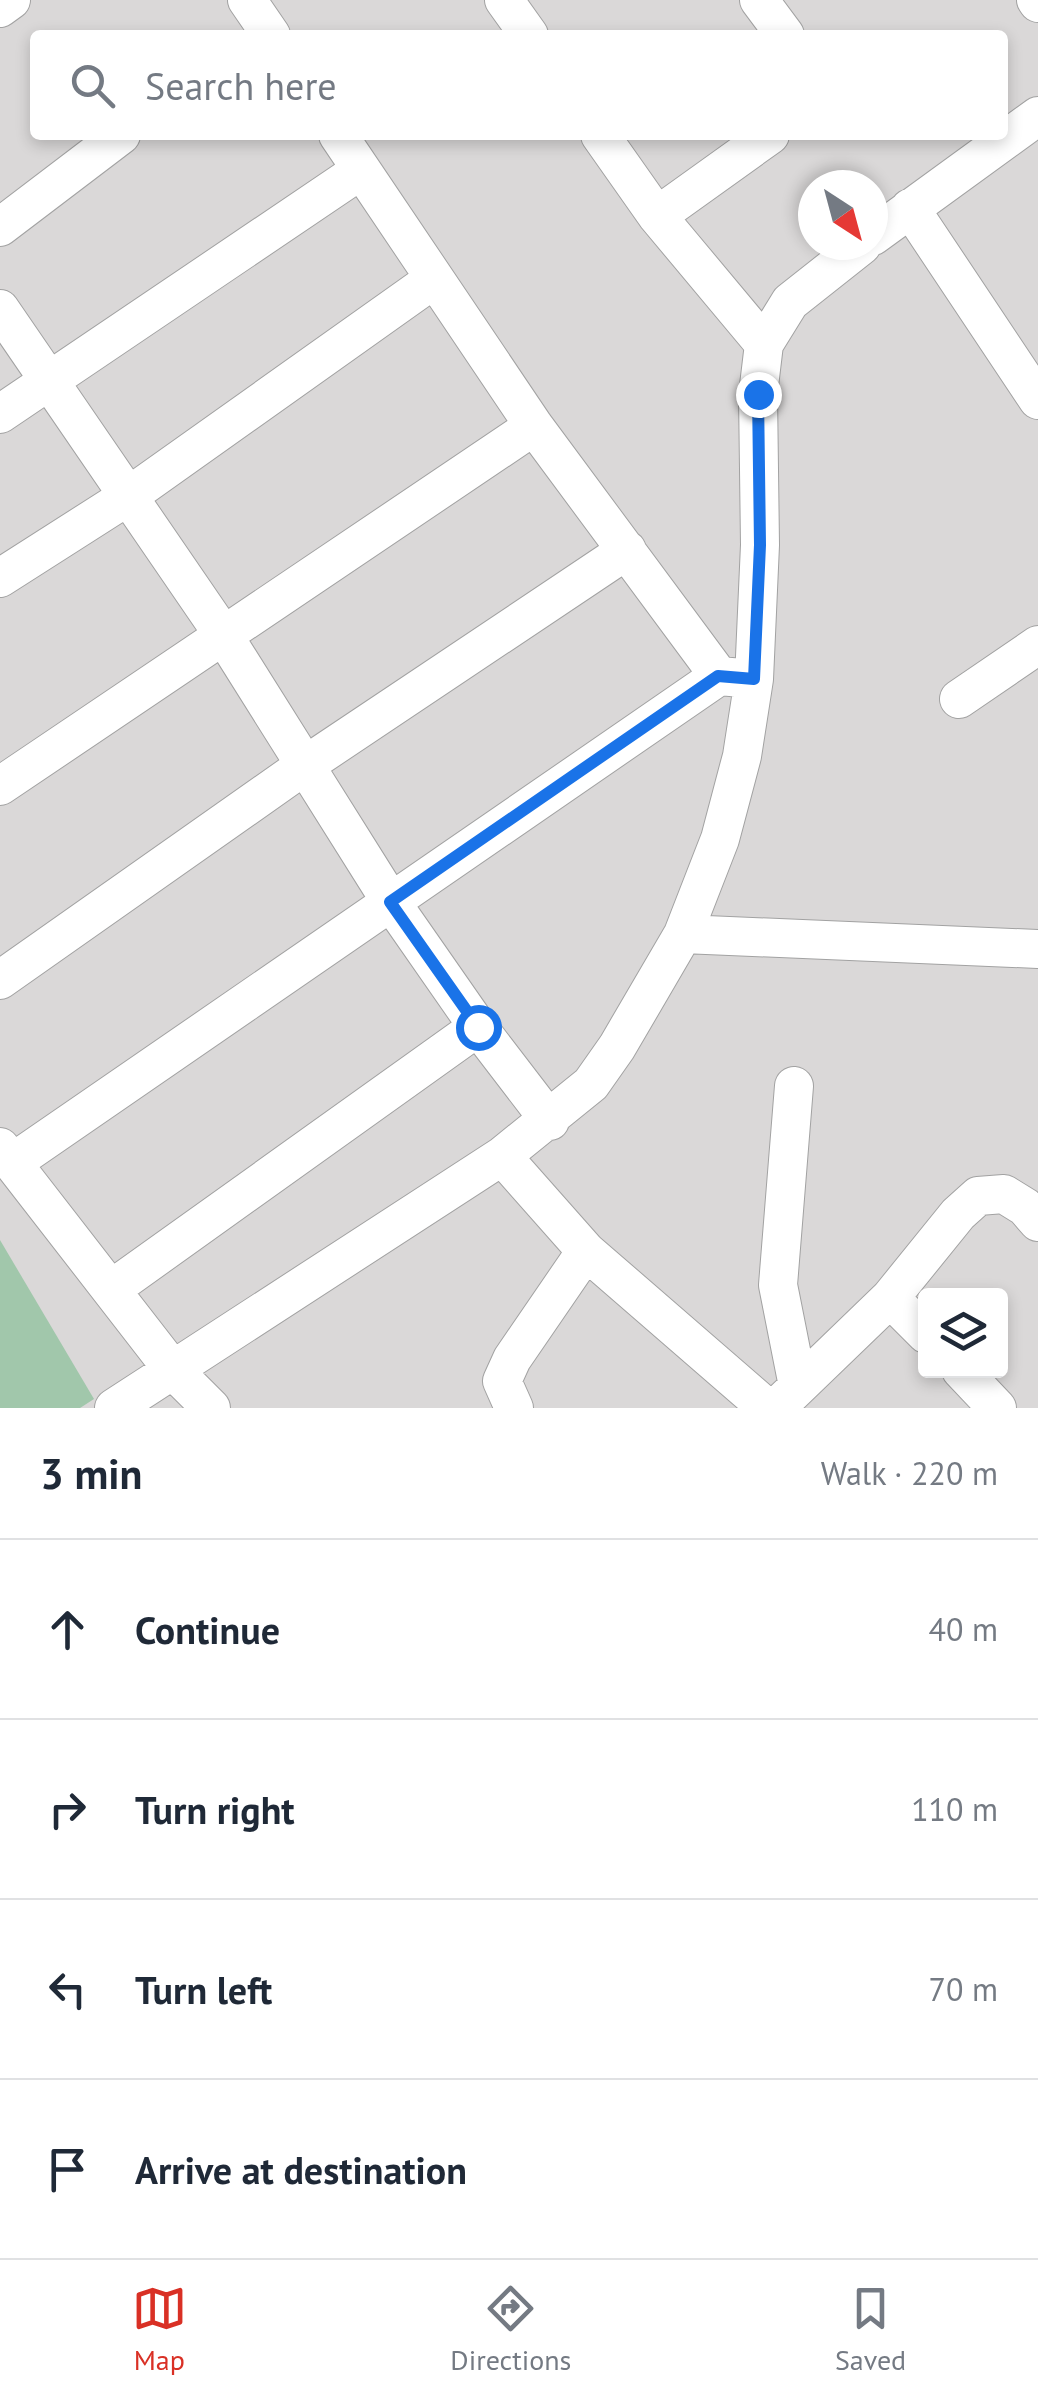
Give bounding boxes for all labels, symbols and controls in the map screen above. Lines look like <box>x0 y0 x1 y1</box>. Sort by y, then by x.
search box <box>30 30 1008 140</box>
icon: search <box>65 58 120 113</box>
text: Search here <box>145 61 337 110</box>
north arrow <box>798 170 888 260</box>
route end <box>736 372 782 418</box>
route start <box>456 1005 502 1051</box>
map controls <box>918 1288 1008 1378</box>
button: layers <box>918 1288 1008 1378</box>
text: 3 min <box>40 1446 142 1501</box>
text: Walk · 220 m <box>821 1452 998 1494</box>
icon: ahead <box>40 1602 95 1657</box>
text: Continue <box>135 1605 280 1654</box>
text: 40 m <box>929 1608 998 1650</box>
icon: right <box>40 1782 95 1837</box>
text: Turn right <box>135 1785 295 1834</box>
text: 110 m <box>911 1788 998 1830</box>
icon: left <box>40 1962 95 2017</box>
text: Turn left <box>135 1965 272 2014</box>
text: 70 m <box>929 1968 998 2010</box>
icon: arrive <box>40 2142 95 2197</box>
text: Arrive at destination <box>135 2145 467 2194</box>
tab: Map <box>132 2281 187 2378</box>
tab: Directions <box>450 2281 571 2378</box>
tab: Saved <box>835 2281 906 2378</box>

